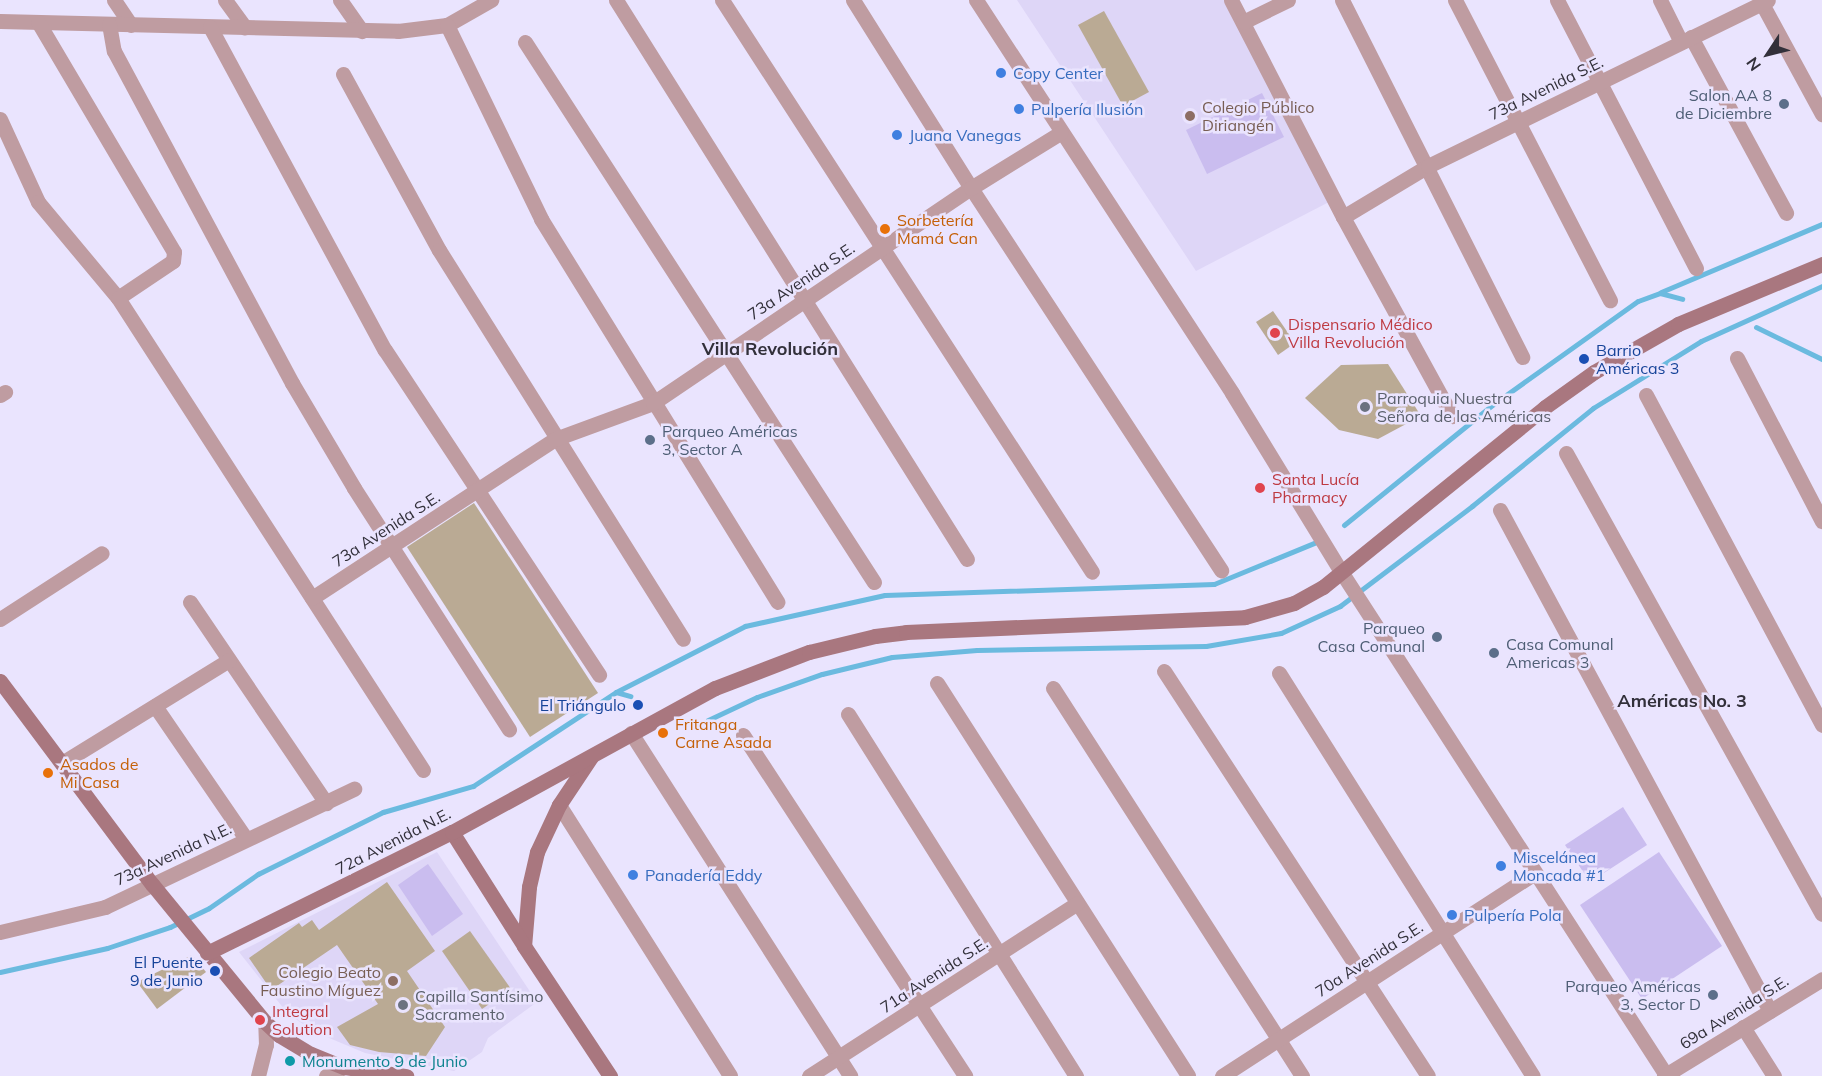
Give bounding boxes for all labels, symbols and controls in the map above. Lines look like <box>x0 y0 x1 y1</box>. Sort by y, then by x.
north arrow <box>1738 24 1798 84</box>
street label: 73a Avenida S.E. <box>1486 52 1606 124</box>
text: N <box>1742 54 1765 75</box>
place label: Copy Center <box>1013 63 1103 83</box>
marker: Copy Center <box>994 66 1008 80</box>
place label: Salon AA 8 de Diciembre <box>1675 85 1772 123</box>
place label: Colegio Público Diriangén <box>1202 97 1314 135</box>
marker: Salon AA 8 de Diciembre <box>1777 97 1791 111</box>
place label: Pulpería Ilusión <box>1031 99 1143 119</box>
marker: Pulpería Ilusión <box>1012 102 1026 116</box>
marker: Colegio Público Diriangén <box>1183 109 1197 123</box>
place label: Juana Vanegas <box>909 125 1021 145</box>
marker: Juana Vanegas <box>890 128 904 142</box>
place label: Sorbetería Mamá Can <box>897 210 978 248</box>
marker: Sorbetería Mamá Can <box>878 222 892 236</box>
street label: 73a Avenida S.E. <box>744 238 858 324</box>
place label: Dispensario Médico Villa Revolución <box>1288 314 1433 352</box>
marker: Dispensario Médico Villa Revolución <box>1266 324 1284 342</box>
district label: Villa Revolución <box>702 338 838 360</box>
place label: Barrio Américas 3 <box>1596 340 1679 378</box>
marker: Barrio Américas 3 <box>1577 352 1591 366</box>
place label: Parroquia Nuestra Señora de las Américas <box>1377 388 1551 426</box>
marker: Parroquia Nuestra Señora de las Américas <box>1358 400 1372 414</box>
place label: Parqueo Américas 3, Sector A <box>662 421 798 459</box>
marker: Parqueo Américas 3, Sector A <box>643 433 657 447</box>
place label: Santa Lucía Pharmacy <box>1272 469 1359 507</box>
marker: Santa Lucía Pharmacy <box>1253 481 1267 495</box>
street label: 73a Avenida S.E. <box>329 487 443 571</box>
place label: Parqueo Casa Comunal <box>1317 618 1425 656</box>
marker: Parqueo Casa Comunal <box>1430 630 1444 644</box>
place label: Casa Comunal Americas 3 <box>1506 634 1614 672</box>
marker: Casa Comunal Americas 3 <box>1487 646 1501 660</box>
district label: Américas No. 3 <box>1617 690 1747 712</box>
place label: El Triángulo <box>540 695 626 715</box>
marker: El Triángulo <box>631 698 645 712</box>
place label: Fritanga Carne Asada <box>675 714 772 752</box>
marker: Fritanga Carne Asada <box>656 726 670 740</box>
place label: Asados de Mi Casa <box>60 754 138 792</box>
marker: Asados de Mi Casa <box>41 766 55 780</box>
street label: 72a Avenida N.E. <box>332 804 454 878</box>
street label: 73a Avenida N.E. <box>111 819 235 889</box>
place label: Miscelánea Moncada #1 <box>1513 847 1605 885</box>
marker: Miscelánea Moncada #1 <box>1494 859 1508 873</box>
place label: Panadería Eddy <box>645 865 762 885</box>
marker: Panadería Eddy <box>626 868 640 882</box>
place label: Pulpería Pola <box>1464 905 1562 925</box>
marker: Pulpería Pola <box>1445 908 1459 922</box>
street label: 70a Avenida S.E. <box>1312 917 1426 1001</box>
street label: 71a Avenida S.E. <box>877 933 991 1017</box>
place label: El Puente 9 de Junio <box>130 952 203 990</box>
place label: Colegio Beato Faustino Míguez <box>260 962 381 1000</box>
marker: El Puente 9 de Junio <box>208 964 222 978</box>
street label: 69a Avenida S.E. <box>1676 971 1792 1053</box>
marker: Colegio Beato Faustino Míguez <box>386 974 400 988</box>
place label: Parqueo Américas 3, Sector D <box>1565 976 1701 1014</box>
place label: Capilla Santísimo Sacramento <box>415 986 543 1024</box>
marker: Parqueo Américas 3, Sector D <box>1706 988 1720 1002</box>
marker: Capilla Santísimo Sacramento <box>396 998 410 1012</box>
place label: Integral Solution <box>272 1001 332 1039</box>
marker: Integral Solution <box>253 1013 267 1027</box>
place label: Monumento 9 de Junio <box>302 1051 468 1071</box>
marker: Monumento 9 de Junio <box>283 1054 297 1068</box>

